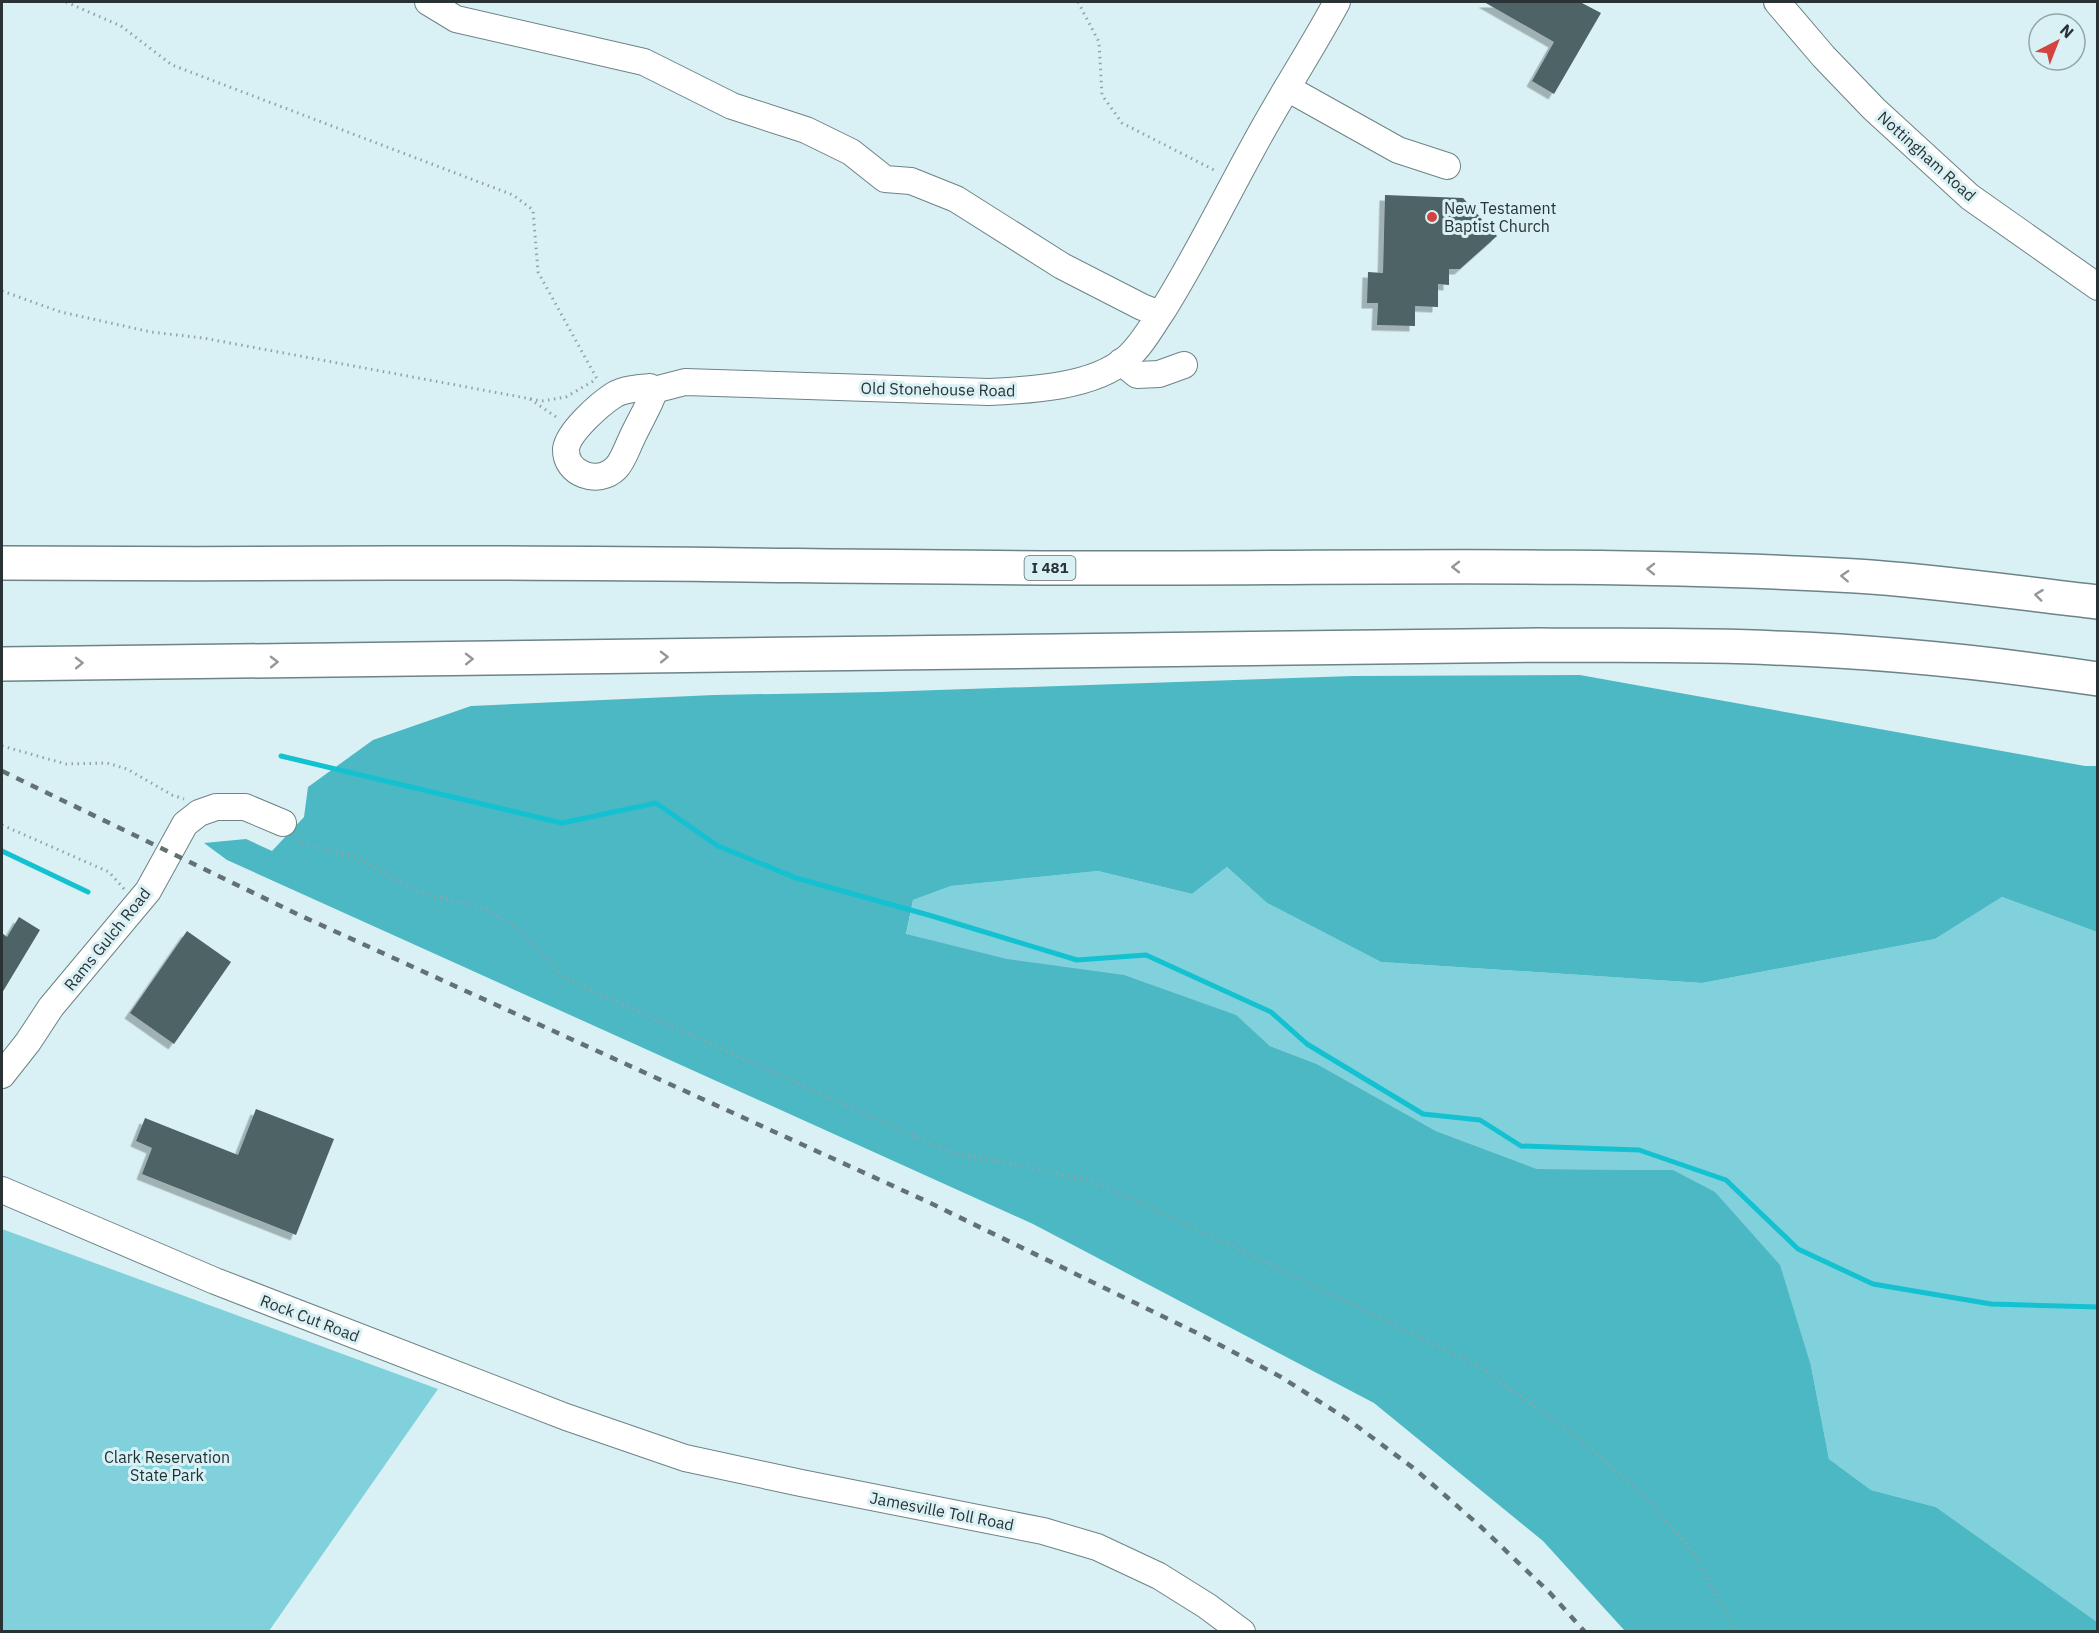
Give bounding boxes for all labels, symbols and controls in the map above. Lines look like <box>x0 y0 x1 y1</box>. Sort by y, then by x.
north arrow <box>2027 12 2087 72</box>
text: N <box>2056 20 2078 42</box>
street label: Nottingham Road <box>1874 107 1980 205</box>
place label: New Testament Baptist Church <box>1444 198 1556 236</box>
marker: New Testament Baptist Church <box>1425 210 1439 224</box>
street label: Old Stonehouse Road <box>860 378 1016 400</box>
road number: I 481 <box>1024 556 1076 580</box>
one-way arrow <box>1451 561 1460 573</box>
one-way arrow <box>1646 562 1655 575</box>
one-way arrow <box>1841 569 1850 582</box>
one-way arrow <box>2035 589 2044 602</box>
one-way arrow <box>659 650 668 663</box>
one-way arrow <box>464 653 473 665</box>
one-way arrow <box>269 656 278 668</box>
one-way arrow <box>74 657 83 669</box>
street label: Rams Gulch Road <box>59 884 155 994</box>
street label: Rock Cut Road <box>258 1290 362 1346</box>
park label: Clark Reservation State Park <box>104 1447 230 1485</box>
street label: Jamesville Toll Road <box>868 1487 1016 1535</box>

